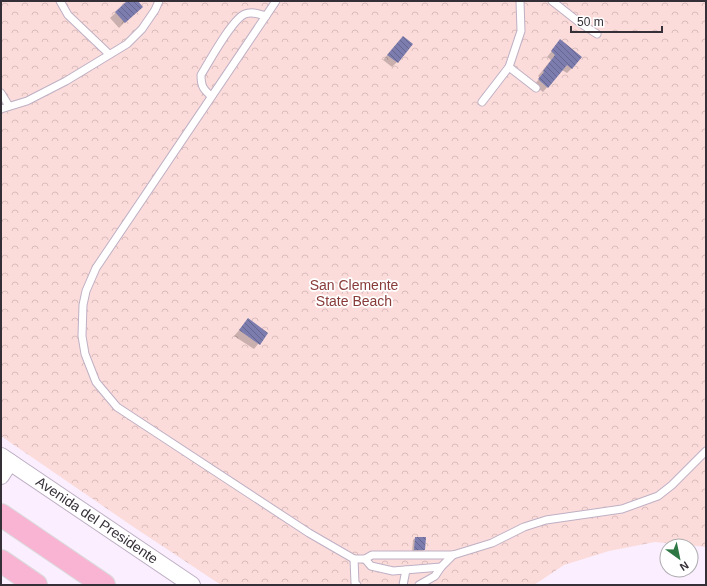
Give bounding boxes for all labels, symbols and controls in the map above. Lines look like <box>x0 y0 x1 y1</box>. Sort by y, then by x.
scale bar <box>571 8 662 34</box>
text: 50 m <box>577 15 604 29</box>
park label: San Clemente State Beach <box>310 277 399 309</box>
street label: Avenida del Presidente <box>33 473 161 567</box>
north arrow <box>659 538 699 578</box>
text: N <box>678 559 691 574</box>

